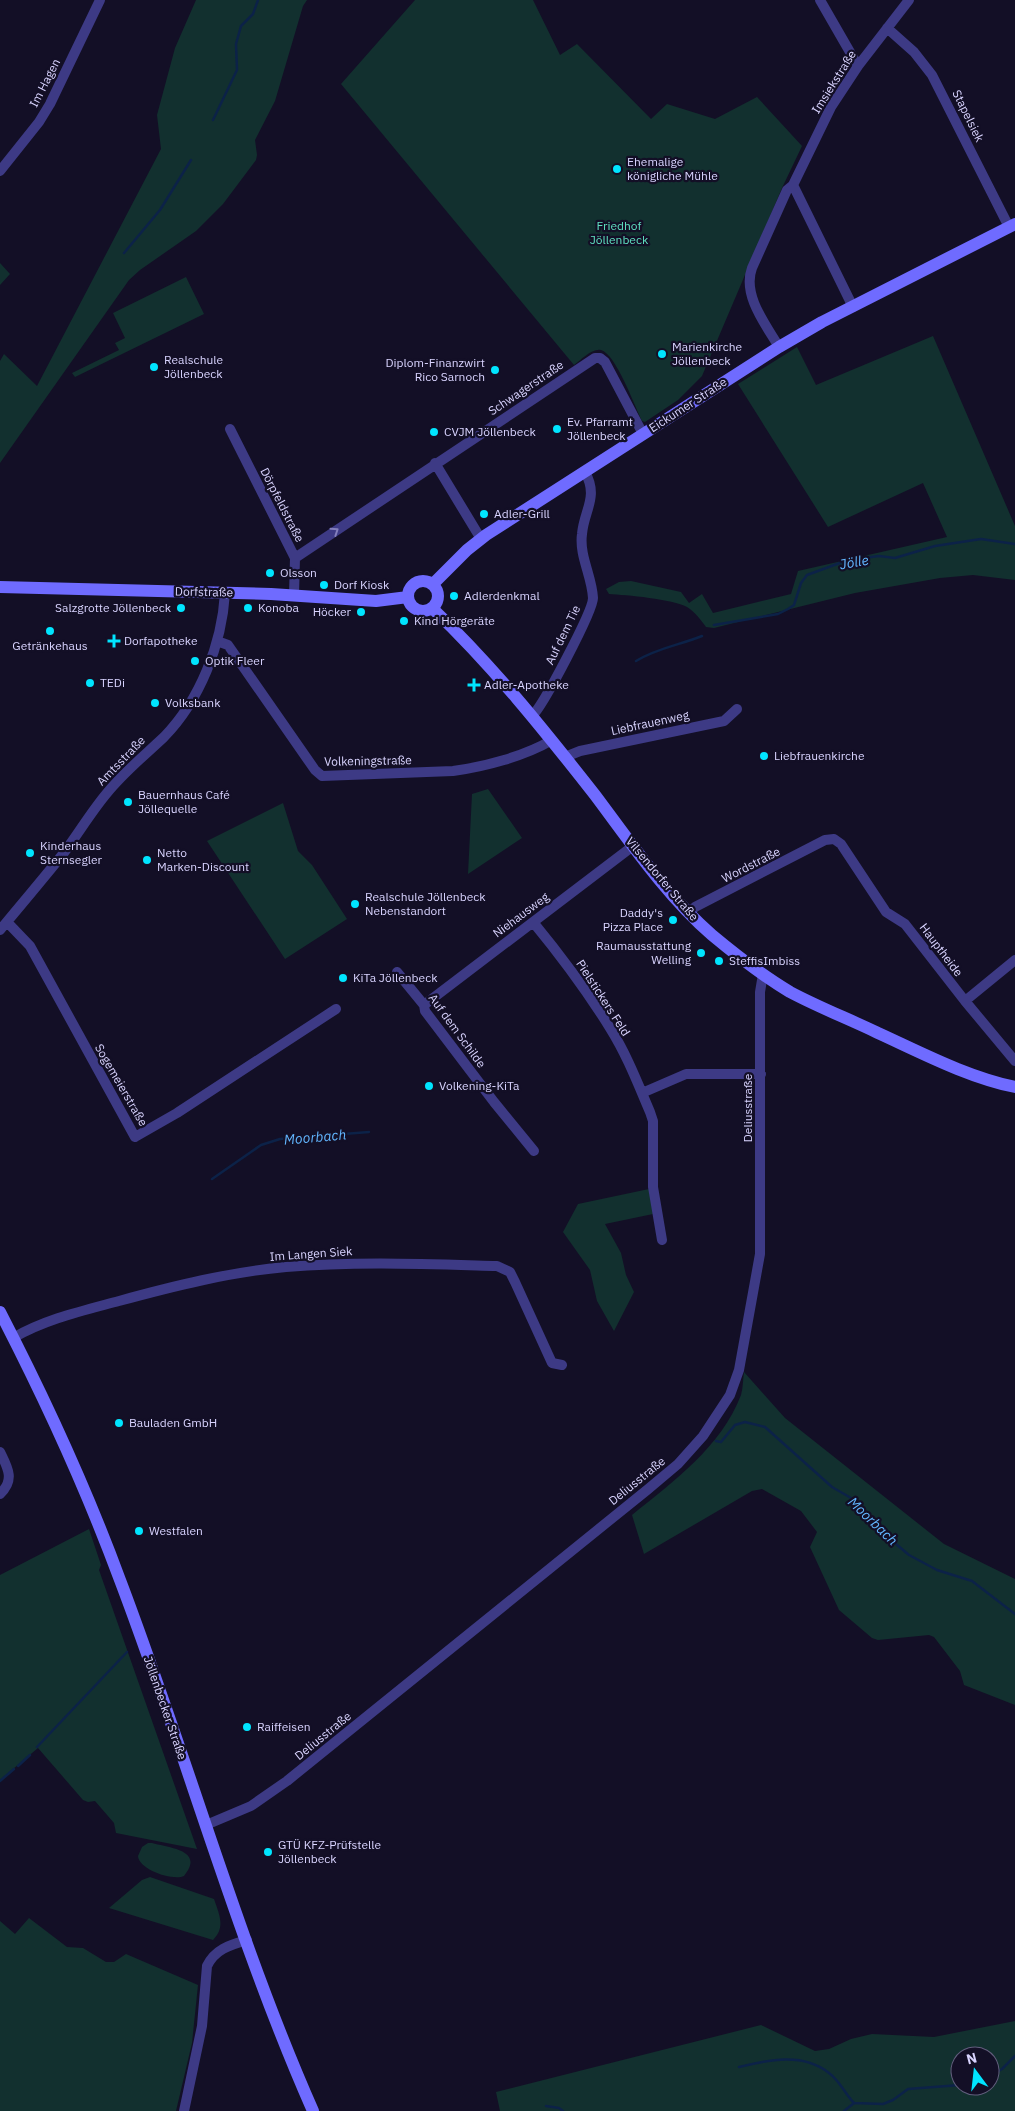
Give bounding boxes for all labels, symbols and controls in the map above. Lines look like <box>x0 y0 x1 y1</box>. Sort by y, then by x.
street label: Imsiekstraße <box>808 47 859 116</box>
street label: Im Hagen <box>26 56 63 110</box>
street label: Stapelsiek <box>949 87 988 145</box>
place label: Ehemalige königliche Mühle <box>627 154 718 183</box>
marker: Ehemalige königliche Mühle <box>611 163 623 175</box>
park label: Friedhof Jöllenbeck <box>590 218 649 247</box>
place label: Marienkirche Jöllenbeck <box>672 339 742 368</box>
marker: Marienkirche Jöllenbeck <box>656 348 668 360</box>
place label: Realschule Jöllenbeck <box>164 352 224 381</box>
place label: Diplom-Finanzwirt Rico Sarnoch <box>386 355 485 384</box>
street label: Schwagerstraße <box>485 357 567 418</box>
marker: Realschule Jöllenbeck <box>148 361 160 373</box>
marker: Diplom-Finanzwirt Rico Sarnoch <box>489 364 501 376</box>
street label: Eickumer Straße <box>646 374 730 435</box>
place label: Ev. Pfarramt Jöllenbeck <box>567 414 633 443</box>
marker: Ev. Pfarramt Jöllenbeck <box>551 423 563 435</box>
place label: CVJM Jöllenbeck <box>444 424 536 439</box>
marker: CVJM Jöllenbeck <box>428 426 440 438</box>
street label: Dörpfeldstraße <box>257 465 308 545</box>
place label: Adler-Grill <box>494 506 550 521</box>
marker: Adler-Grill <box>478 508 490 520</box>
one-way arrow <box>330 528 339 537</box>
water label: Jölle <box>838 551 870 573</box>
place label: Olsson <box>280 565 317 580</box>
marker: Olsson <box>264 567 276 579</box>
place label: Dorf Kiosk <box>334 577 390 592</box>
marker: Dorf Kiosk <box>318 579 330 591</box>
street label: Dorfstraße <box>175 583 234 600</box>
place label: Adlerdenkmal <box>464 588 540 603</box>
marker: Adlerdenkmal <box>448 590 460 602</box>
place label: Salzgrotte Jöllenbeck <box>55 600 172 615</box>
place label: Konoba <box>258 600 300 615</box>
marker: Salzgrotte Jöllenbeck <box>175 602 187 614</box>
marker: Konoba <box>242 602 254 614</box>
street label: Auf dem Tie <box>542 602 584 667</box>
place label: Höcker <box>313 604 352 619</box>
marker: Höcker <box>355 606 367 618</box>
place label: Kind Hörgeräte <box>414 613 495 628</box>
marker: Kind Hörgeräte <box>398 615 410 627</box>
marker: Getränkehaus <box>44 625 56 637</box>
place label: Dorfapotheke <box>124 633 198 648</box>
marker: Dorfapotheke <box>108 635 120 647</box>
place label: Getränkehaus <box>12 638 88 653</box>
place label: Optik Fleer <box>205 653 265 668</box>
marker: Optik Fleer <box>189 655 201 667</box>
place label: TEDi <box>100 675 125 690</box>
marker: TEDi <box>84 677 96 689</box>
place label: Adler-Apotheke <box>484 677 569 692</box>
marker: Adler-Apotheke <box>468 679 480 691</box>
place label: Volksbank <box>165 695 221 710</box>
marker: Volksbank <box>149 697 161 709</box>
street label: Liebfrauenweg <box>610 707 691 738</box>
street label: Amtsstraße <box>93 732 148 789</box>
place label: Liebfrauenkirche <box>774 748 865 763</box>
marker: Liebfrauenkirche <box>758 750 770 762</box>
street label: Volkeningstraße <box>324 752 412 769</box>
place label: Bauernhaus Café Jöllequelle <box>138 787 230 816</box>
marker: Bauernhaus Café Jöllequelle <box>122 796 134 808</box>
street label: Vilsendorfer Straße <box>623 834 702 924</box>
place label: Kinderhaus Sternsegler <box>40 838 103 867</box>
street label: Wordstraße <box>719 843 783 886</box>
place label: Netto Marken-Discount <box>157 845 249 874</box>
marker: Kinderhaus Sternsegler <box>24 847 36 859</box>
marker: Netto Marken-Discount <box>141 854 153 866</box>
street label: Niehausweg <box>490 888 552 940</box>
place label: Realschule Jöllenbeck Nebenstandort <box>365 889 486 918</box>
marker: Realschule Jöllenbeck Nebenstandort <box>349 898 361 910</box>
place label: Daddy's Pizza Place <box>603 905 663 934</box>
marker: Daddy's Pizza Place <box>667 914 679 926</box>
street label: Hauptheide <box>917 920 967 980</box>
place label: Raumausstattung Welling <box>596 938 692 967</box>
marker: Raumausstattung Welling <box>695 947 707 959</box>
place label: SteffisImbiss <box>729 953 800 968</box>
marker: SteffisImbiss <box>713 955 725 967</box>
street label: Pielstickers Feld <box>573 957 634 1039</box>
place label: KiTa Jöllenbeck <box>353 970 438 985</box>
marker: KiTa Jöllenbeck <box>337 972 349 984</box>
street label: Auf dem Schilde <box>426 991 489 1071</box>
street label: Sogemeierstraße <box>92 1041 151 1129</box>
street label: Deliusstraße <box>740 1073 755 1142</box>
place label: Volkening-KiTa <box>439 1078 520 1093</box>
marker: Volkening-KiTa <box>423 1080 435 1092</box>
water label: Moorbach <box>283 1125 347 1149</box>
street label: Im Langen Siek <box>269 1243 353 1264</box>
place label: Bauladen GmbH <box>129 1415 217 1430</box>
marker: Bauladen GmbH <box>113 1417 125 1429</box>
street label: Deliusstraße <box>605 1453 668 1508</box>
water label: Moorbach <box>844 1493 902 1549</box>
place label: Westfalen <box>149 1523 203 1538</box>
marker: Westfalen <box>133 1525 145 1537</box>
street label: Jöllenbecker Straße <box>141 1654 190 1762</box>
street label: Deliusstraße <box>291 1708 354 1763</box>
place label: Raiffeisen <box>257 1719 311 1734</box>
marker: Raiffeisen <box>241 1721 253 1733</box>
place label: GTÜ KFZ-Prüfstelle Jöllenbeck <box>278 1837 382 1866</box>
marker: GTÜ KFZ-Prüfstelle Jöllenbeck <box>262 1846 274 1858</box>
north arrow <box>950 2046 1000 2096</box>
text: N <box>964 2048 979 2068</box>

